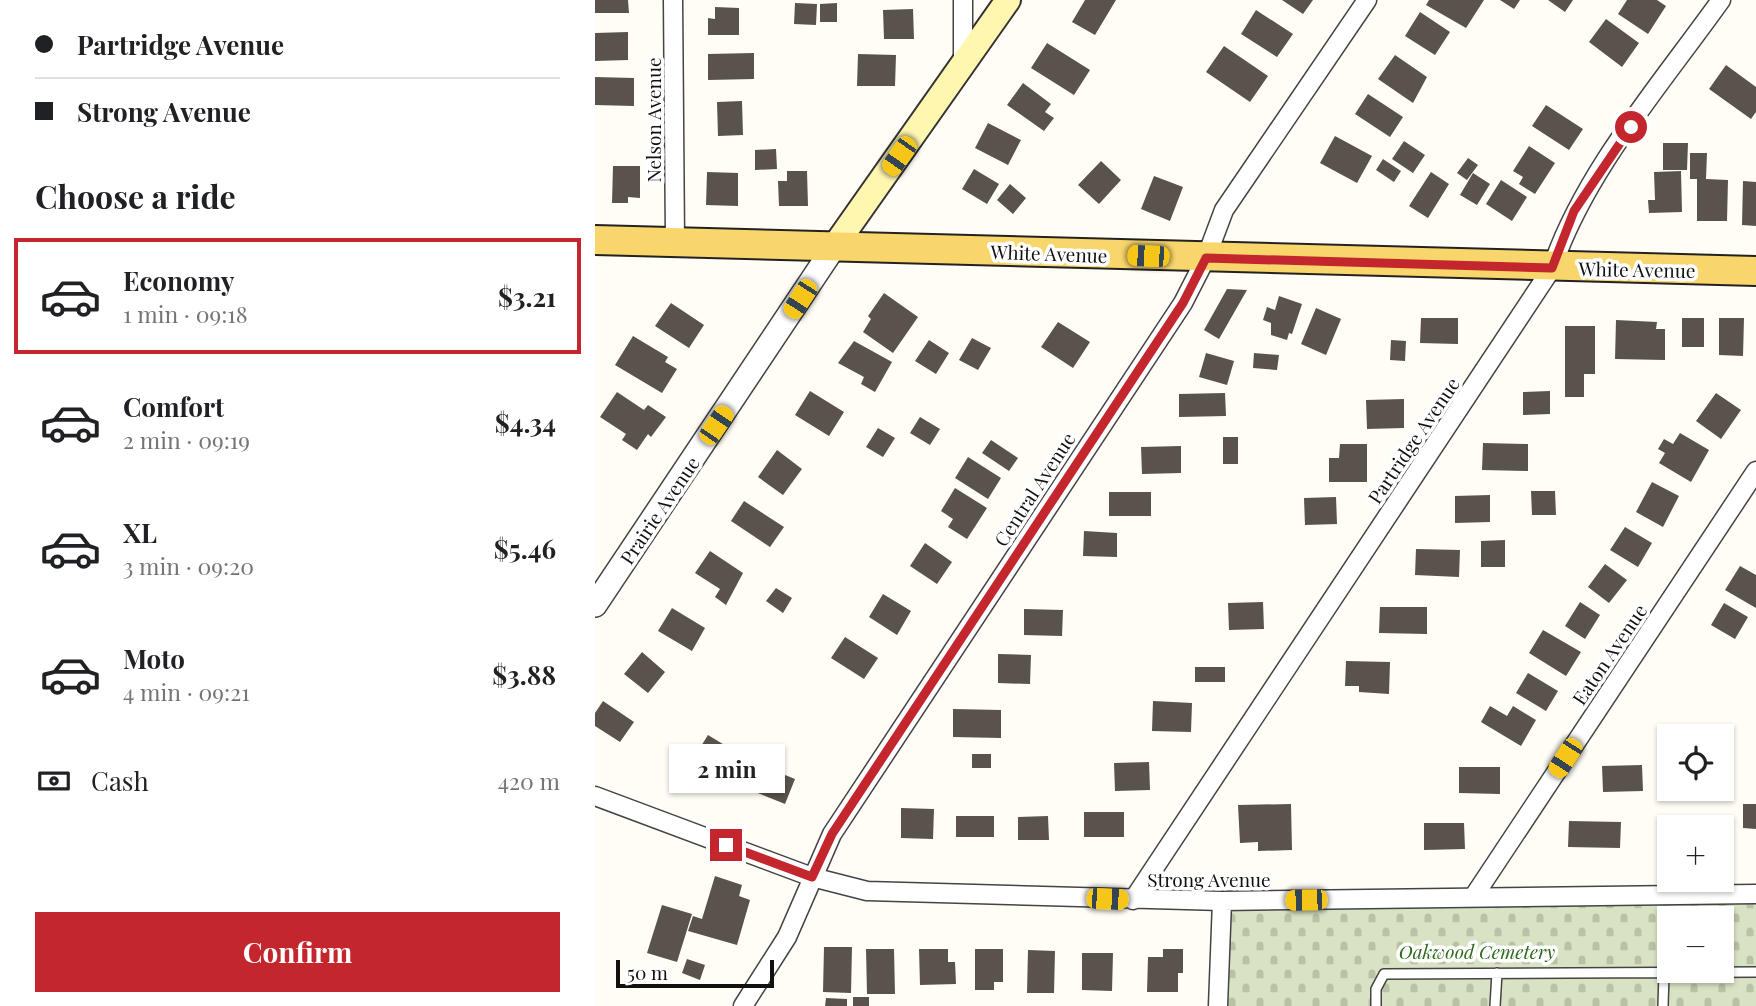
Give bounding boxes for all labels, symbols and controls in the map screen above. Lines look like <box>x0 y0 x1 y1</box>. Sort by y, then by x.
text: Partridge Avenue <box>77 27 284 62</box>
street label: Nelson Avenue <box>640 57 666 183</box>
text: Strong Avenue <box>77 94 251 129</box>
route start <box>1615 111 1647 143</box>
car <box>879 133 920 179</box>
text: Choose a ride <box>35 174 236 217</box>
street label: White Avenue <box>989 238 1108 268</box>
car <box>1127 245 1170 267</box>
street label: White Avenue <box>1577 255 1696 283</box>
text: Economy <box>123 263 234 298</box>
icon: car <box>39 265 102 328</box>
car <box>780 276 821 322</box>
text: $3.21 <box>498 279 556 314</box>
text: 1 min · 09:18 <box>123 298 248 329</box>
street label: Partridge Avenue <box>1361 372 1465 508</box>
text: Comfort <box>123 389 224 424</box>
icon: car <box>39 391 102 454</box>
car <box>696 402 737 448</box>
text: $4.34 <box>495 405 556 440</box>
text: 2 min · 09:19 <box>123 424 250 455</box>
street label: Central Avenue <box>987 427 1081 551</box>
street label: Prairie Avenue <box>613 451 705 569</box>
text: XL <box>123 515 157 550</box>
icon: car <box>39 517 102 580</box>
text: $5.46 <box>494 531 556 566</box>
text: 3 min · 09:20 <box>123 550 254 581</box>
street label: Eaton Avenue <box>1566 599 1652 709</box>
text: Moto <box>123 641 185 676</box>
icon: car <box>39 643 102 706</box>
text: $3.88 <box>492 657 556 692</box>
text: 4 min · 09:21 <box>123 676 250 707</box>
map controls <box>1657 724 1734 983</box>
button: locate <box>1657 724 1734 801</box>
car <box>1545 735 1586 781</box>
callout: 2 min <box>668 744 784 792</box>
text: 2 min <box>697 753 757 784</box>
icon: cash <box>35 762 73 800</box>
text: Cash <box>91 763 149 798</box>
text: 420 m <box>498 765 560 796</box>
button: + <box>1657 815 1734 892</box>
route end <box>710 829 742 861</box>
street label: Strong Avenue <box>1147 866 1271 892</box>
car <box>1086 888 1129 910</box>
car <box>1285 889 1328 911</box>
button: − <box>1657 906 1734 983</box>
button: Confirm <box>35 912 560 992</box>
park label: Oakwood Cemetery <box>1399 938 1555 964</box>
scale bar <box>616 957 773 989</box>
text: 50 m <box>627 959 668 985</box>

